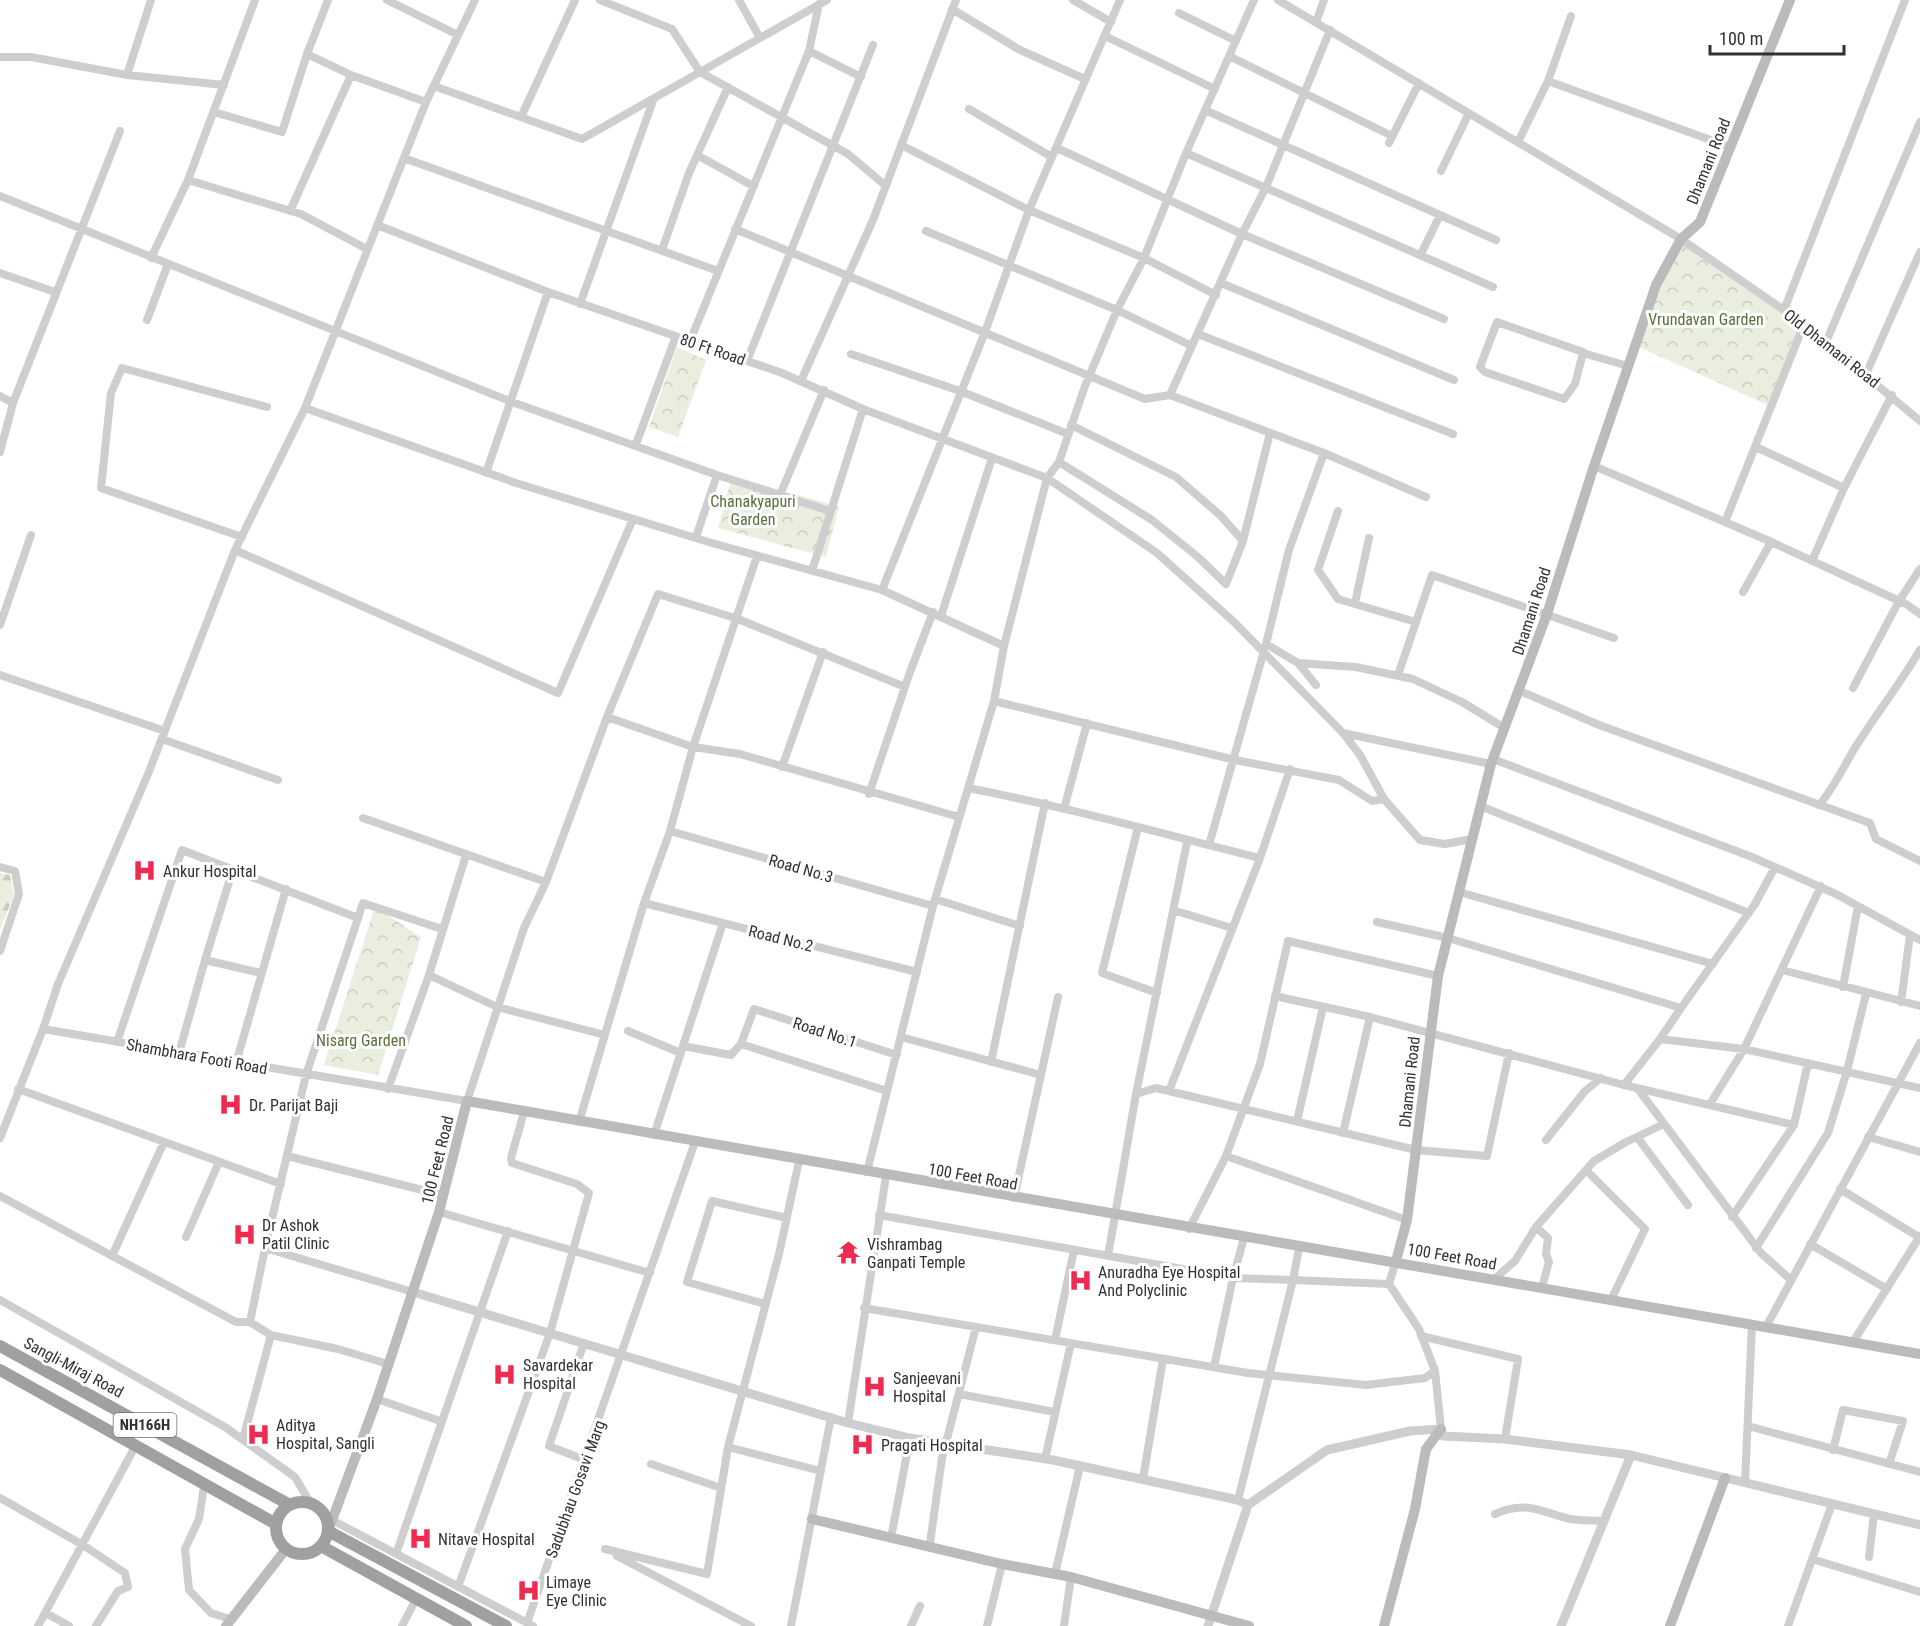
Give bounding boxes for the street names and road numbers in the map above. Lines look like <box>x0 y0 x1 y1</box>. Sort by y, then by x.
street label: Dhamani Road <box>1683 115 1734 207</box>
street label: Old Dhamani Road <box>1780 305 1883 392</box>
street label: 80 Ft Road <box>678 329 748 369</box>
street label: Dhamani Road <box>1508 565 1555 658</box>
street label: Road No.3 <box>767 850 835 887</box>
street label: Road No.2 <box>747 921 815 956</box>
street label: Road No.1 <box>791 1013 859 1052</box>
street label: Shambhara Footi Road <box>125 1035 269 1078</box>
street label: Dhamani Road <box>1395 1036 1424 1129</box>
street label: 100 Feet Road <box>417 1114 458 1206</box>
street label: 100 Feet Road <box>927 1159 1019 1194</box>
street label: 100 Feet Road <box>1406 1239 1498 1274</box>
street label: Sangli-Miraj Road <box>21 1333 127 1402</box>
road number: NH166H <box>114 1413 176 1437</box>
street label: Sadubhau Gosavi Marg <box>542 1418 609 1561</box>

